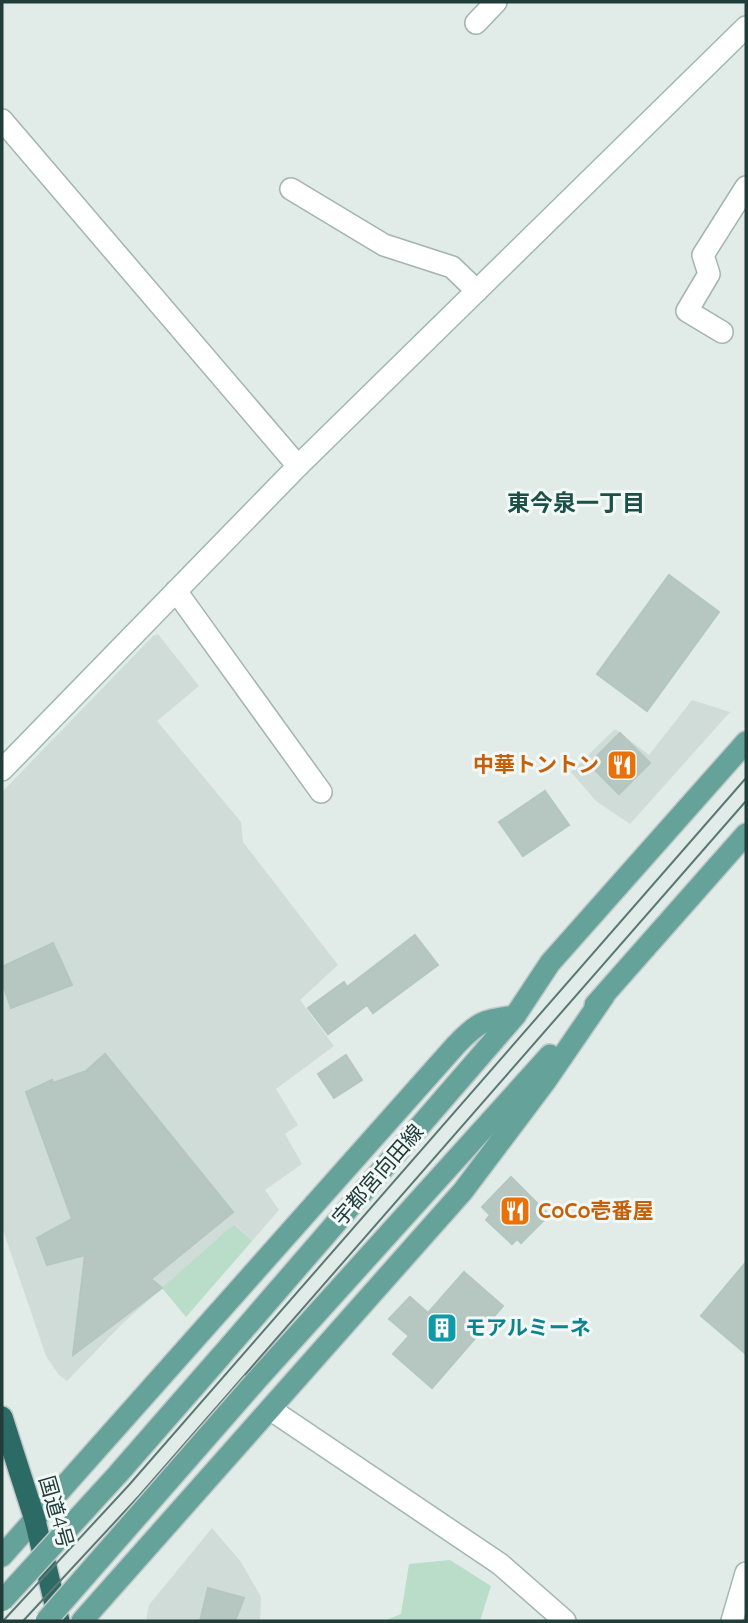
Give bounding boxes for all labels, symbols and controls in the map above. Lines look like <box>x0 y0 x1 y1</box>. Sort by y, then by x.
district label: 東今泉一丁目 <box>507 488 645 517</box>
restaurant icon: 中華トントン <box>605 748 639 782</box>
place label: 中華トントン <box>473 751 599 777</box>
street label: 宇都宮向田線 <box>326 1118 428 1230</box>
restaurant icon: CoCo壱番屋 <box>498 1194 532 1228</box>
place label: CoCo壱番屋 <box>538 1197 654 1223</box>
building icon: モアルミーネ <box>425 1311 459 1345</box>
place label: モアルミーネ <box>465 1314 591 1340</box>
street label: 国道4号 <box>34 1473 80 1551</box>

